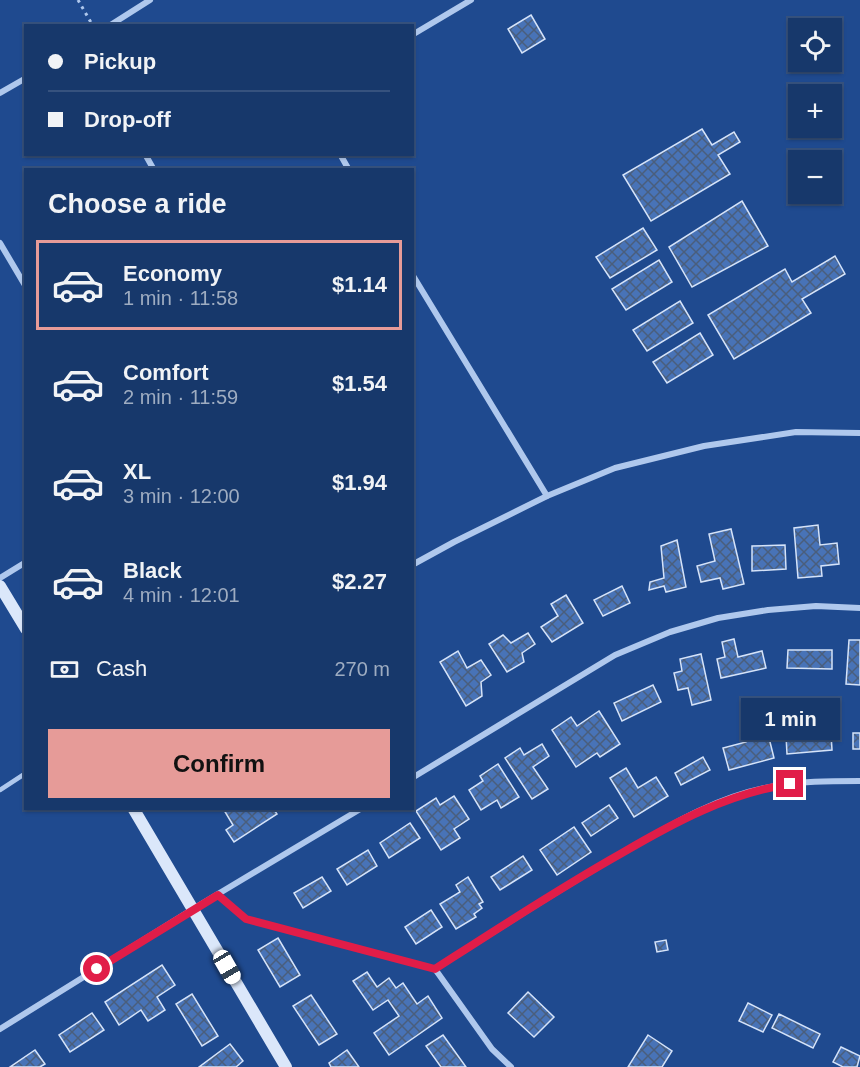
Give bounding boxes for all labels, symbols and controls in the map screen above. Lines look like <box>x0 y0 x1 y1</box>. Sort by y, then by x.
map controls <box>788 18 842 204</box>
button: locate <box>788 18 842 72</box>
text: Pickup <box>84 49 156 74</box>
button: + <box>788 84 842 138</box>
text: Drop-off <box>84 107 171 132</box>
button: − <box>788 150 842 204</box>
text: Choose a ride <box>48 189 227 219</box>
icon: car <box>51 258 105 312</box>
text: Economy <box>123 261 222 286</box>
text: $1.14 <box>332 272 387 297</box>
text: 1 min · 11:58 <box>123 287 238 309</box>
icon: car <box>51 357 105 411</box>
text: Comfort <box>123 360 209 385</box>
text: $1.54 <box>332 371 387 396</box>
text: 2 min · 11:59 <box>123 386 238 408</box>
icon: car <box>51 456 105 510</box>
text: XL <box>123 459 151 484</box>
text: $1.94 <box>332 470 387 495</box>
text: 3 min · 12:00 <box>123 485 240 507</box>
icon: car <box>51 555 105 609</box>
text: Black <box>123 558 182 583</box>
text: $2.27 <box>332 569 387 594</box>
text: 4 min · 12:01 <box>123 584 240 606</box>
icon: cash <box>48 653 81 686</box>
text: Cash <box>96 656 147 681</box>
text: 270 m <box>334 658 390 680</box>
callout: 1 min <box>740 697 840 739</box>
text: 1 min <box>764 708 817 730</box>
button: Confirm <box>48 729 390 798</box>
route end <box>776 770 803 797</box>
car <box>210 947 244 987</box>
route start <box>83 955 110 982</box>

